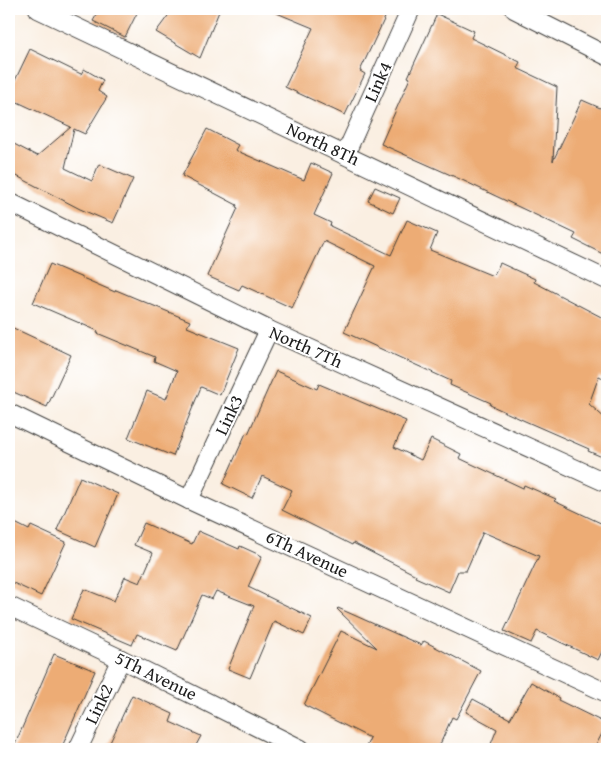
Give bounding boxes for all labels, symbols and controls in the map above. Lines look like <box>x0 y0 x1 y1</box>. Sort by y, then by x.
street label: Link4 <box>357 57 398 106</box>
street label: North 8Th <box>282 115 364 172</box>
street label: North 7Th <box>265 318 347 375</box>
street label: Link3 <box>207 390 250 439</box>
street label: 6Th Avenue <box>262 523 353 584</box>
street label: 5Th Avenue <box>111 644 202 707</box>
street label: Link2 <box>77 679 120 728</box>

